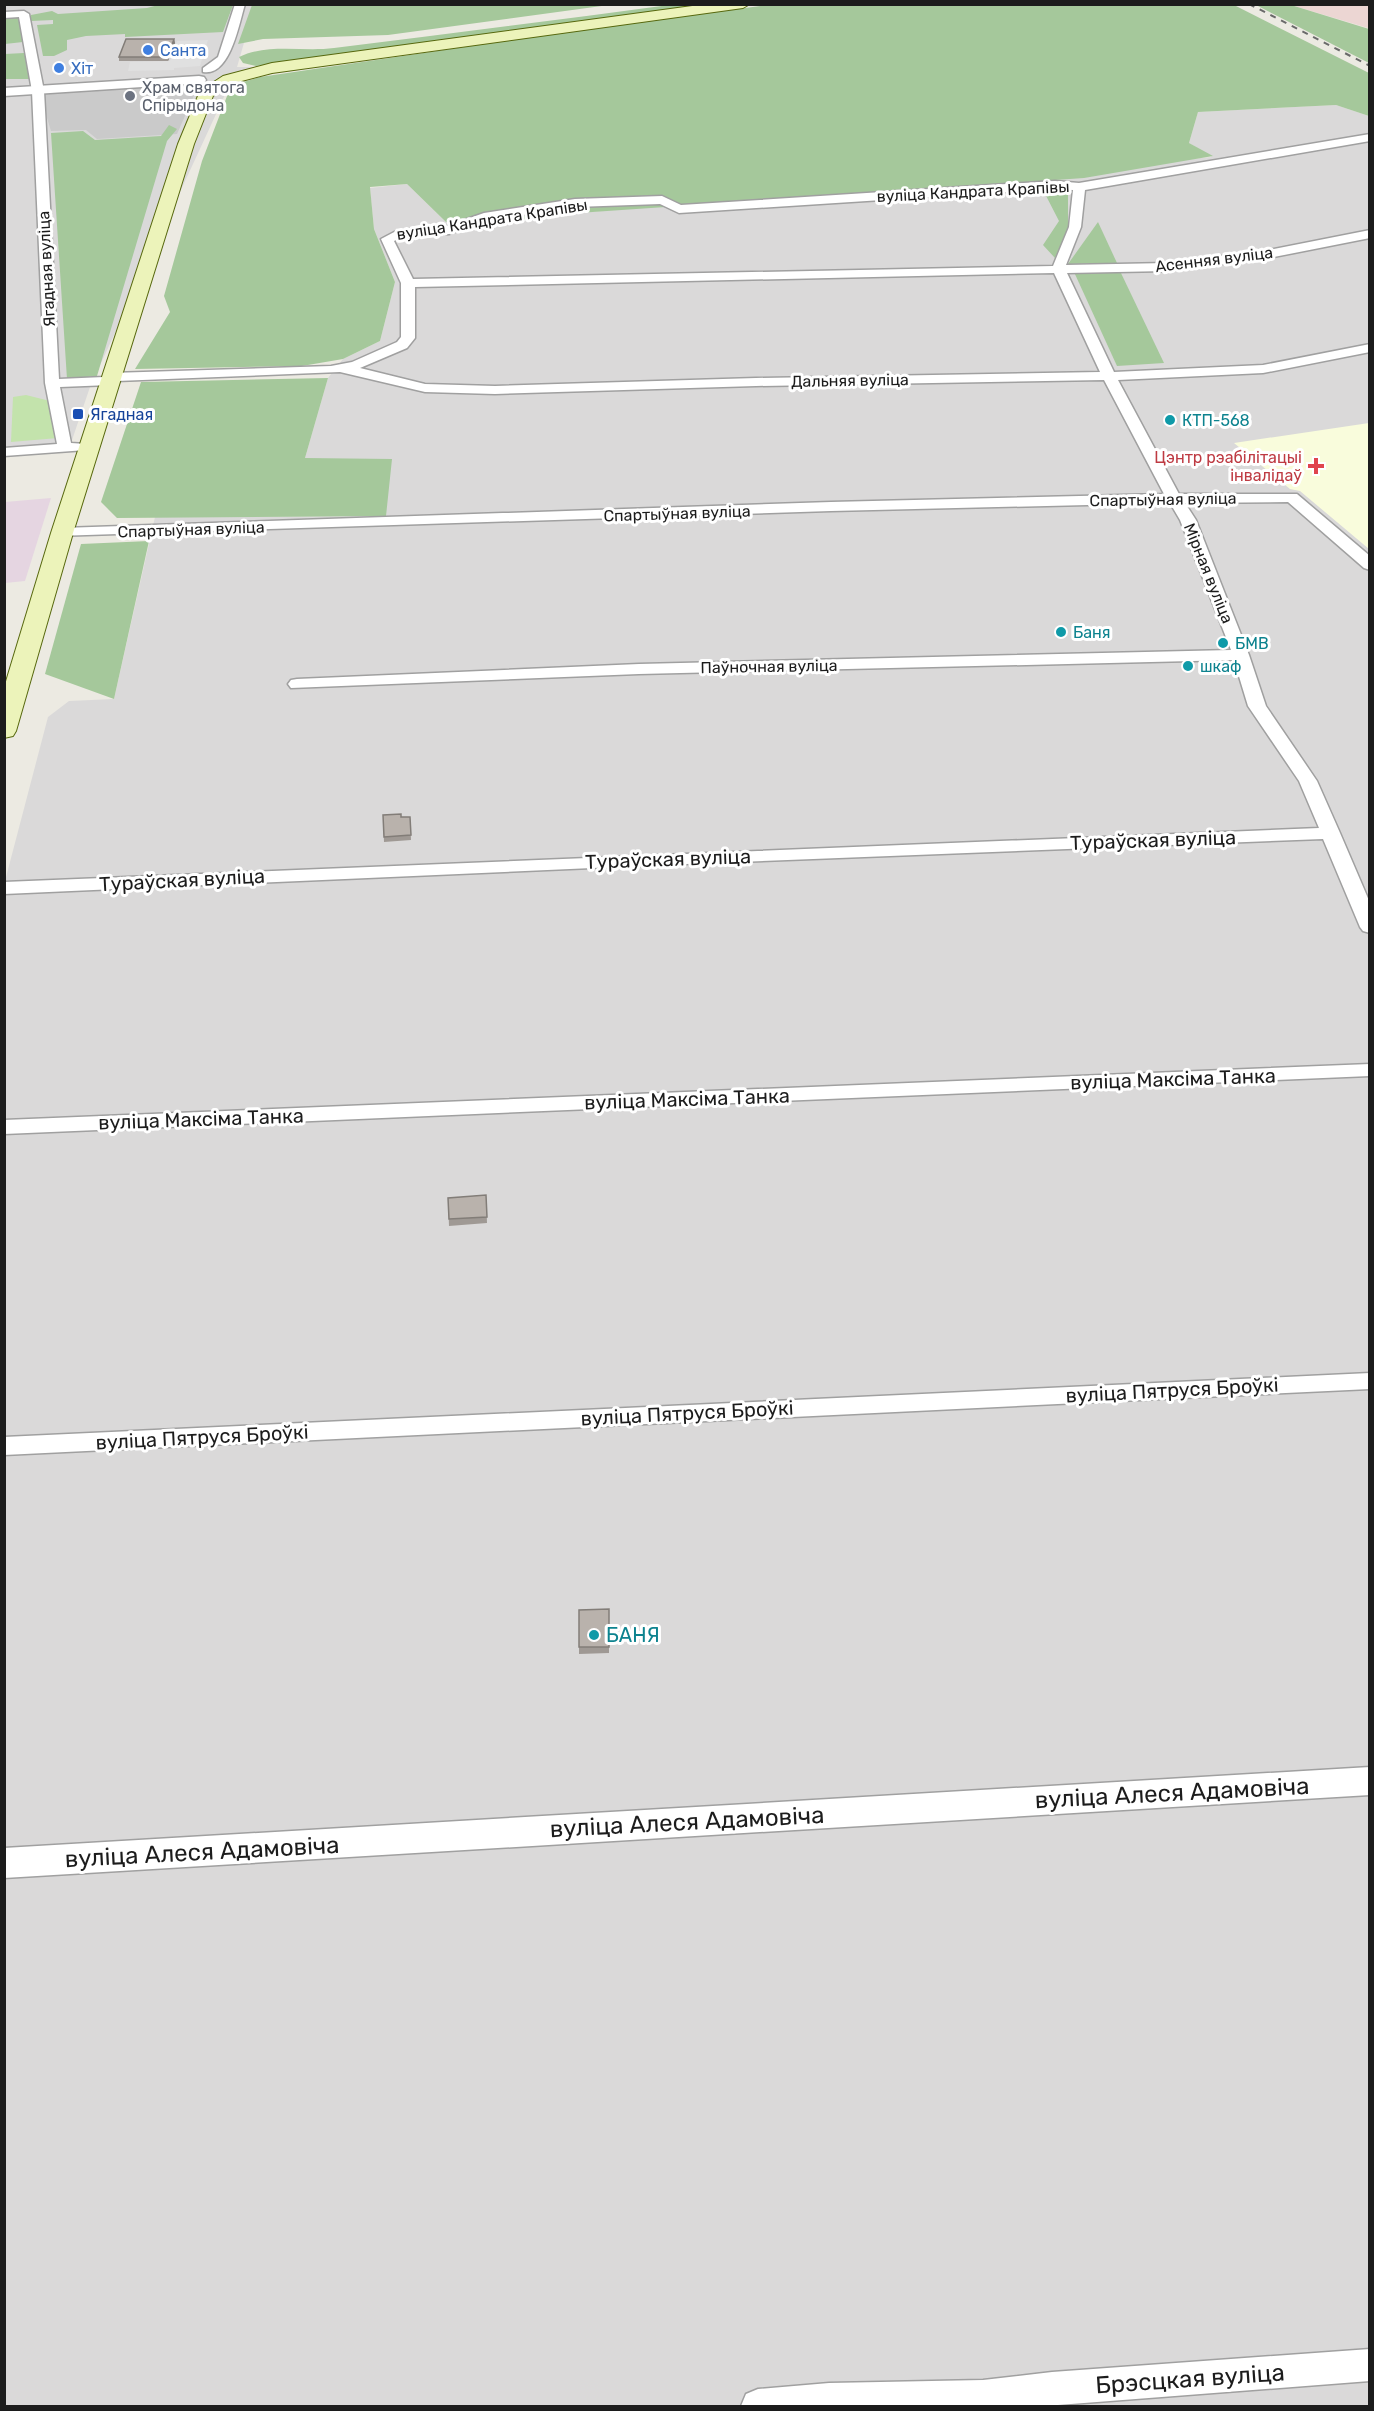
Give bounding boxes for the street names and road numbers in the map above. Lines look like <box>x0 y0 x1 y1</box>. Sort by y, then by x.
street label: вуліца Кандрата Крапівы <box>876 177 1070 206</box>
street label: вуліца Кандрата Крапівы <box>395 195 589 244</box>
street label: Ягадная вуліца <box>34 210 59 328</box>
street label: Асенняя вуліца <box>1154 243 1274 276</box>
street label: Дальняя вуліца <box>791 370 909 391</box>
street label: Спартыўная вуліца <box>1089 489 1237 510</box>
street label: Спартыўная вуліца <box>603 501 751 526</box>
street label: Спартыўная вуліца <box>117 517 265 542</box>
street label: Мірная вуліца <box>1180 520 1237 626</box>
street label: Паўночная вуліца <box>700 656 838 677</box>
street label: Тураўская вуліца <box>1070 825 1236 855</box>
street label: Тураўская вуліца <box>585 844 751 874</box>
street label: Тураўская вуліца <box>98 864 266 896</box>
street label: вуліца Максіма Танка <box>1070 1063 1276 1095</box>
street label: вуліца Максіма Танка <box>584 1083 790 1115</box>
street label: вуліца Максіма Танка <box>98 1103 304 1135</box>
street label: вуліца Пятруся Броўкі <box>1065 1372 1279 1408</box>
street label: вуліца Пятруся Броўкі <box>580 1395 794 1431</box>
street label: вуліца Пятруся Броўкі <box>95 1419 309 1455</box>
street label: вуліца Алеся Адамовіча <box>1034 1772 1310 1814</box>
street label: вуліца Алеся Адамовіча <box>549 1801 825 1843</box>
street label: вуліца Алеся Адамовіча <box>64 1831 340 1873</box>
street label: Брэсцкая вуліца <box>1094 2358 1286 2400</box>

